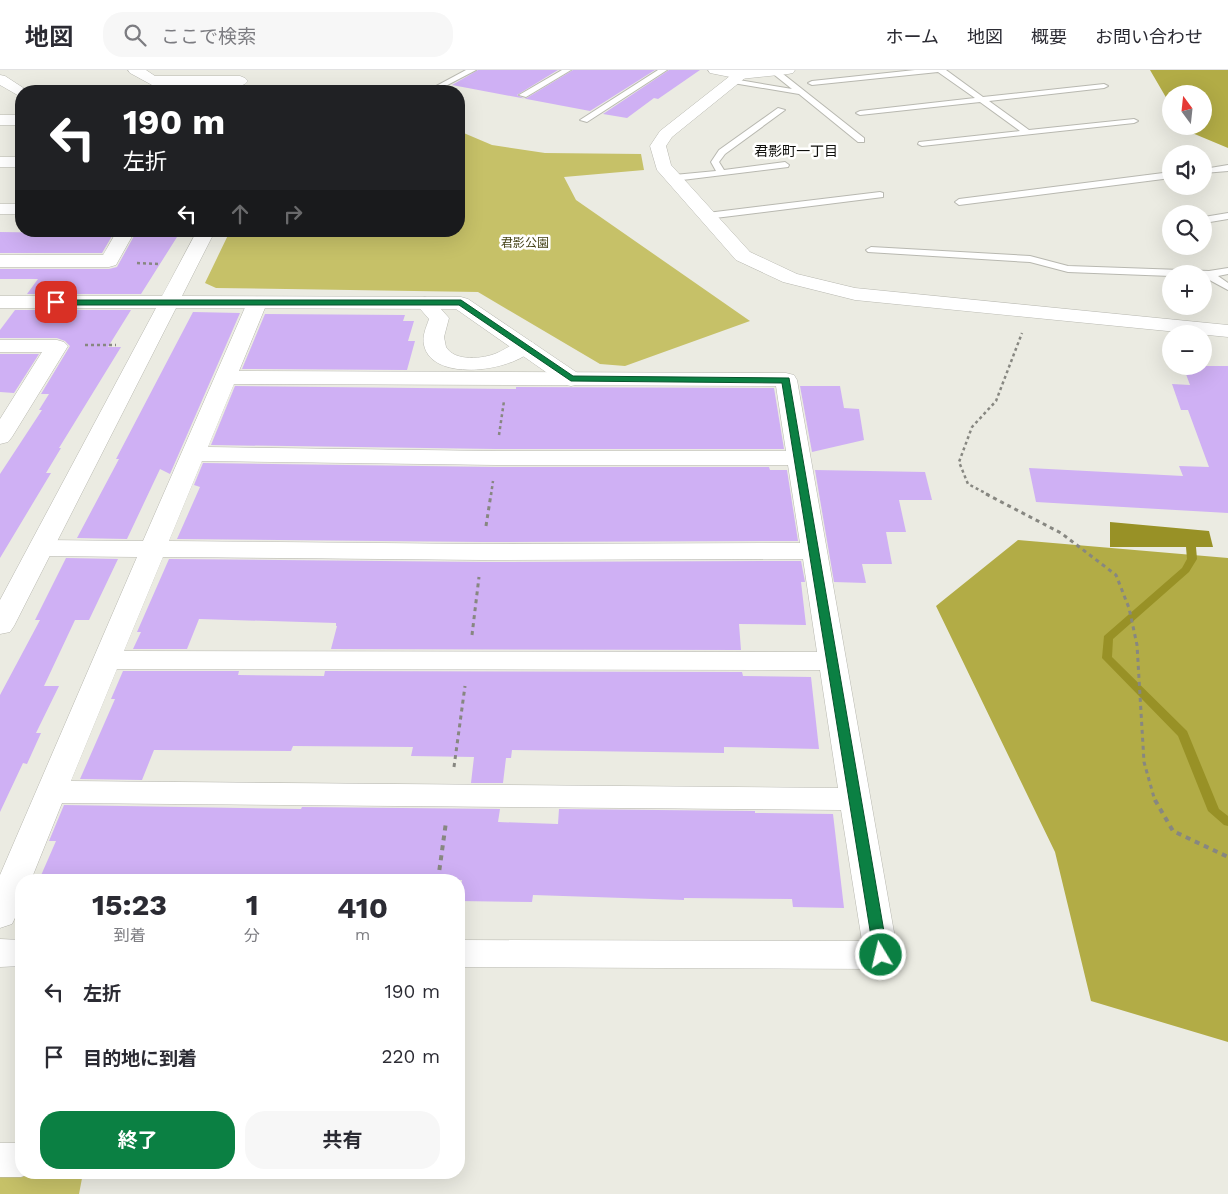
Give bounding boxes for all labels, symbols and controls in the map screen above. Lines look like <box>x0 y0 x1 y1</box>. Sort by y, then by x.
search box <box>103 12 453 57</box>
icon: search <box>121 21 149 49</box>
text: 地図 <box>25 23 73 51</box>
text: ここで検索 <box>161 25 256 48</box>
text: ホーム <box>886 26 939 47</box>
text: 地図 <box>967 26 1003 47</box>
text: 概要 <box>1031 26 1067 47</box>
text: お問い合わせ <box>1095 26 1203 47</box>
north arrow <box>1162 85 1212 135</box>
map controls <box>1162 85 1212 375</box>
text: 190 m <box>123 101 225 143</box>
icon: left <box>40 105 105 170</box>
district label: 君影町一丁目 <box>754 143 838 159</box>
button: sound <box>1162 145 1212 195</box>
text: 左折 <box>123 149 167 174</box>
icon: left <box>173 200 201 228</box>
icon: ahead <box>226 200 254 228</box>
icon: right <box>279 200 307 228</box>
button: search <box>1162 205 1212 255</box>
park label: 君影公園 <box>501 236 549 250</box>
button: + <box>1162 265 1212 315</box>
pin <box>35 281 77 323</box>
icon: arrive <box>42 288 70 316</box>
button: − <box>1162 325 1212 375</box>
text: 15:23 <box>92 887 167 922</box>
text: 1 <box>246 887 259 922</box>
text: 410 <box>337 890 388 925</box>
text: m <box>355 925 370 944</box>
text: 到着 <box>114 926 146 945</box>
text: 分 <box>244 926 260 945</box>
position arrow <box>854 928 906 980</box>
icon: left <box>40 978 68 1006</box>
text: 190 m <box>384 980 440 1003</box>
text: 左折 <box>83 982 121 1005</box>
icon: arrive <box>40 1043 68 1071</box>
text: 220 m <box>381 1045 440 1068</box>
text: 目的地に到着 <box>83 1047 197 1070</box>
button: 終了 <box>40 1111 235 1169</box>
button: 共有 <box>245 1111 440 1169</box>

